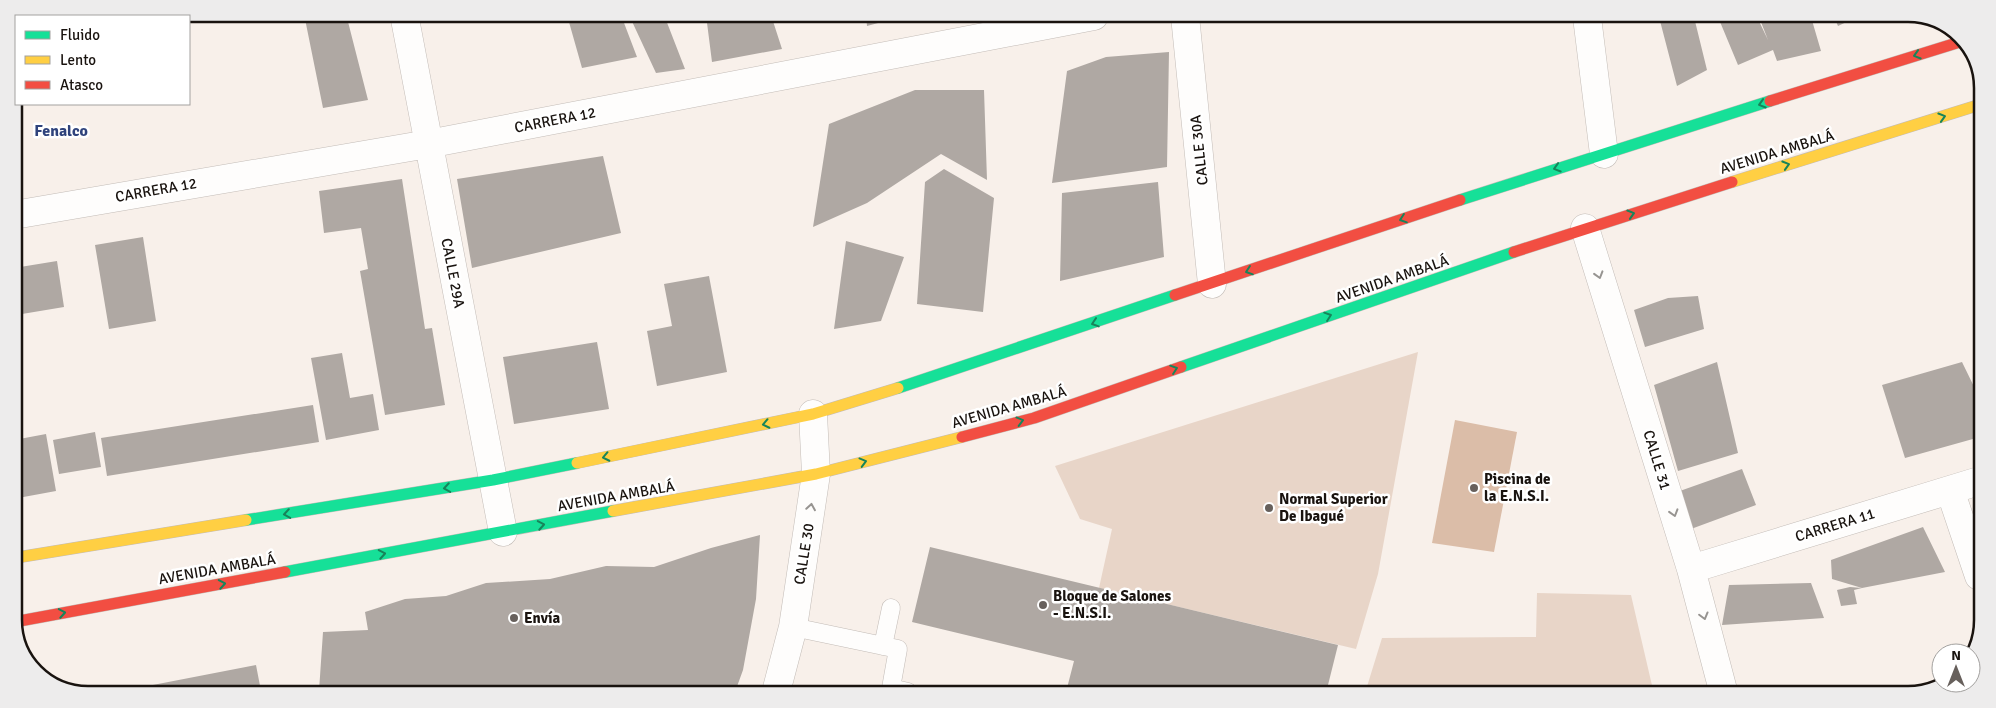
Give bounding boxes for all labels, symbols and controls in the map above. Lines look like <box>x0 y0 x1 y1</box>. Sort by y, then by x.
legend <box>15 15 190 105</box>
text: Fluido <box>60 26 100 44</box>
one-way arrow <box>1913 50 1922 60</box>
text: Lento <box>60 51 96 69</box>
text: Atasco <box>60 76 103 94</box>
one-way arrow <box>1758 98 1767 108</box>
street label: CARRERA 12 <box>513 103 597 137</box>
one-way arrow <box>1937 112 1945 122</box>
street label: CALLE 30A <box>1186 114 1212 186</box>
district label: Fenalco <box>34 121 88 141</box>
street label: AVENIDA AMBALÁ <box>1717 125 1836 178</box>
one-way arrow <box>1782 161 1790 171</box>
one-way arrow <box>1554 162 1562 172</box>
street label: CARRERA 12 <box>114 174 198 206</box>
one-way arrow <box>1627 209 1635 219</box>
one-way arrow <box>1400 214 1408 224</box>
street label: CALLE 29A <box>437 237 469 309</box>
street label: AVENIDA AMBALÁ <box>1333 250 1451 307</box>
one-way arrow <box>1246 265 1254 275</box>
one-way arrow <box>1594 270 1604 278</box>
one-way arrow <box>1323 312 1332 322</box>
one-way arrow <box>1091 317 1100 327</box>
one-way arrow <box>1170 365 1178 375</box>
street label: AVENIDA AMBALÁ <box>949 381 1068 432</box>
one-way arrow <box>1016 416 1025 427</box>
one-way arrow <box>761 419 770 429</box>
street label: CALLE 31 <box>1639 428 1675 492</box>
one-way arrow <box>602 451 611 462</box>
one-way arrow <box>859 457 868 468</box>
place label: Piscina de la E.N.S.I. <box>1484 470 1550 505</box>
street label: AVENIDA AMBALÁ <box>556 476 676 515</box>
one-way arrow <box>443 482 451 493</box>
marker: Piscina de la E.N.S.I. <box>1468 482 1480 494</box>
place label: Normal Superior De Ibagué <box>1279 490 1388 525</box>
one-way arrow <box>805 502 816 510</box>
marker: Normal Superior De Ibagué <box>1263 502 1275 514</box>
street label: CARRERA 11 <box>1793 504 1877 546</box>
one-way arrow <box>282 508 291 518</box>
one-way arrow <box>1668 509 1678 517</box>
one-way arrow <box>537 520 546 531</box>
street label: CALLE 30 <box>790 522 818 586</box>
street label: AVENIDA AMBALÁ <box>157 549 277 588</box>
one-way arrow <box>377 550 386 560</box>
one-way arrow <box>217 579 226 589</box>
place label: Bloque de Salones - E.N.S.I. <box>1053 587 1172 622</box>
marker: Bloque de Salones - E.N.S.I. <box>1037 599 1049 611</box>
one-way arrow <box>57 608 66 619</box>
place label: Envía <box>524 609 560 627</box>
marker: Envía <box>508 612 520 624</box>
one-way arrow <box>1698 612 1708 620</box>
north arrow <box>1931 643 1981 693</box>
text: N <box>1951 647 1961 664</box>

